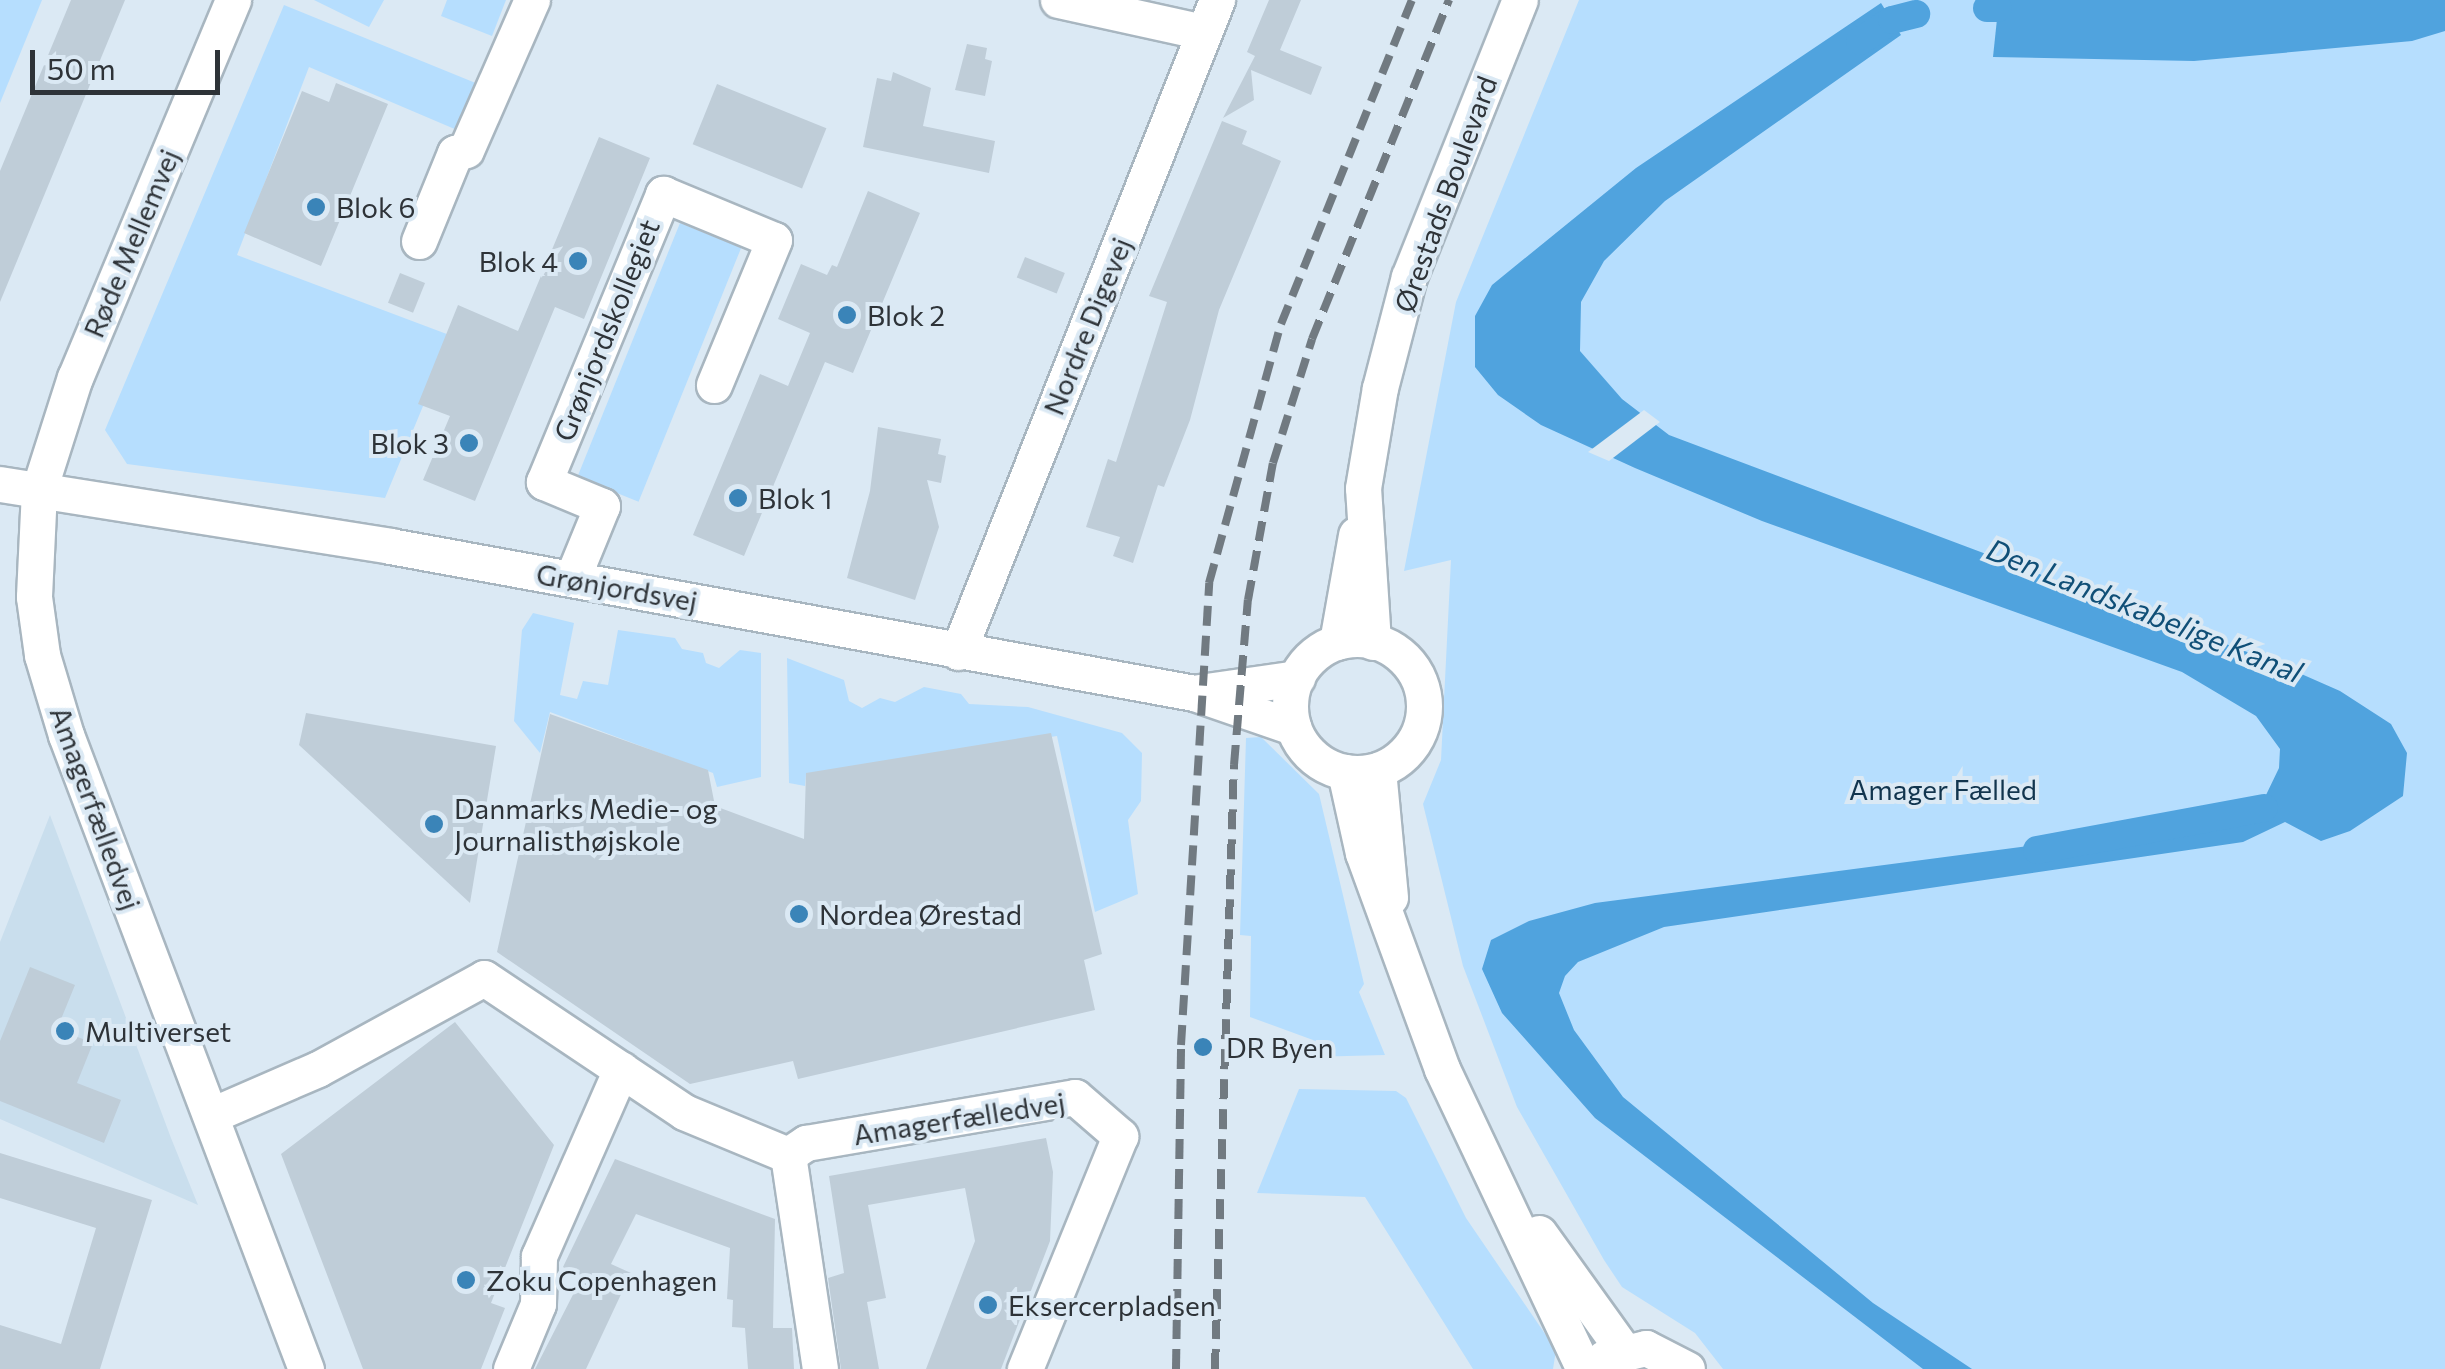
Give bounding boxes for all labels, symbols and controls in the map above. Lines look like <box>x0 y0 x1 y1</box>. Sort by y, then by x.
scale bar <box>35 30 225 92</box>
text: 50 m <box>47 49 116 86</box>
street label: Ørestads Boulevard <box>1387 71 1503 317</box>
street label: Røde Mellemvej <box>76 144 186 342</box>
place label: Blok 6 <box>336 190 415 224</box>
marker: Blok 6 <box>305 196 327 218</box>
street label: Grønjordskollegiet <box>546 214 666 446</box>
street label: Nordre Digevej <box>1036 232 1138 420</box>
place label: Blok 4 <box>479 244 558 278</box>
marker: Blok 4 <box>567 250 589 272</box>
place label: Blok 2 <box>867 298 945 332</box>
marker: Blok 2 <box>836 304 858 326</box>
place label: Blok 3 <box>371 426 449 460</box>
marker: Blok 3 <box>458 432 480 454</box>
place label: Blok 1 <box>758 481 832 515</box>
marker: Blok 1 <box>727 487 749 509</box>
water label: Den Landskabelige Kanal <box>1982 530 2308 690</box>
street label: Grønjordsvej <box>534 556 700 618</box>
street label: Amagerfælledvej <box>44 702 148 914</box>
park label: Amager Fælled <box>1849 772 2037 806</box>
place label: Danmarks Medie- og Journalisthøjskole <box>454 791 718 857</box>
marker: Danmarks Medie- og Journalisthøjskole <box>423 813 445 835</box>
place label: Nordea Ørestad <box>819 897 1022 931</box>
marker: Nordea Ørestad <box>788 903 810 925</box>
place label: Multiverset <box>85 1014 231 1048</box>
marker: Multiverset <box>54 1020 76 1042</box>
place label: DR Byen <box>1226 1030 1333 1064</box>
marker: DR Byen <box>1190 1034 1216 1060</box>
street label: Amagerfælledvej <box>851 1085 1067 1151</box>
place label: Zoku Copenhagen <box>486 1263 717 1297</box>
marker: Zoku Copenhagen <box>455 1269 477 1291</box>
place label: Eksercerpladsen <box>1008 1288 1216 1322</box>
marker: Eksercerpladsen <box>977 1294 999 1316</box>

